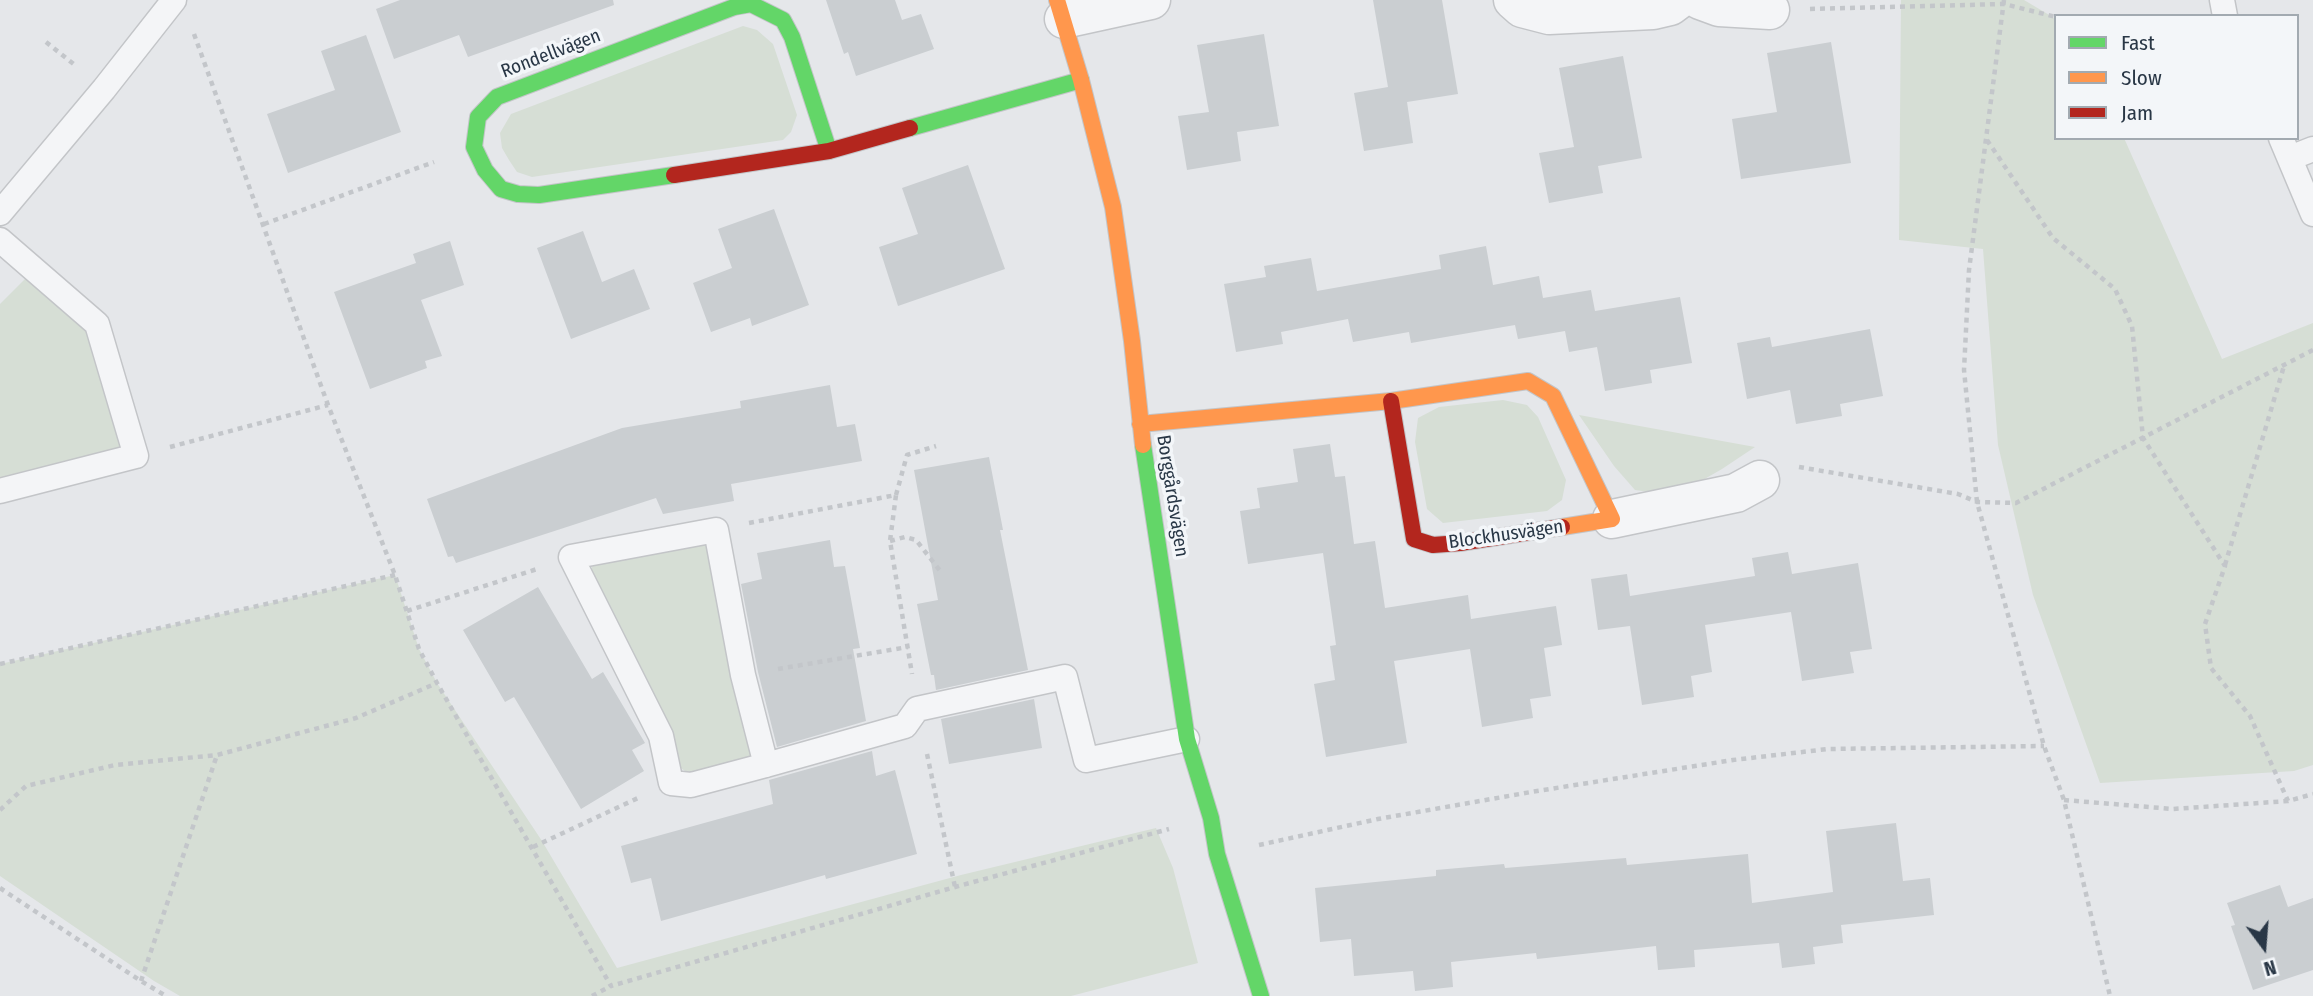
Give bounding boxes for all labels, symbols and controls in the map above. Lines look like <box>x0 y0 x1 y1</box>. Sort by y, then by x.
legend <box>2054 14 2299 140</box>
street label: Rondellvägen <box>498 25 604 83</box>
text: Fast <box>2121 30 2155 56</box>
text: Slow <box>2121 65 2162 91</box>
text: Jam <box>2121 100 2153 126</box>
street label: Borggårdsvägen <box>1151 433 1193 559</box>
street label: Blockhusvägen <box>1447 516 1565 554</box>
north arrow <box>2229 912 2299 982</box>
text: N <box>2261 955 2279 980</box>

